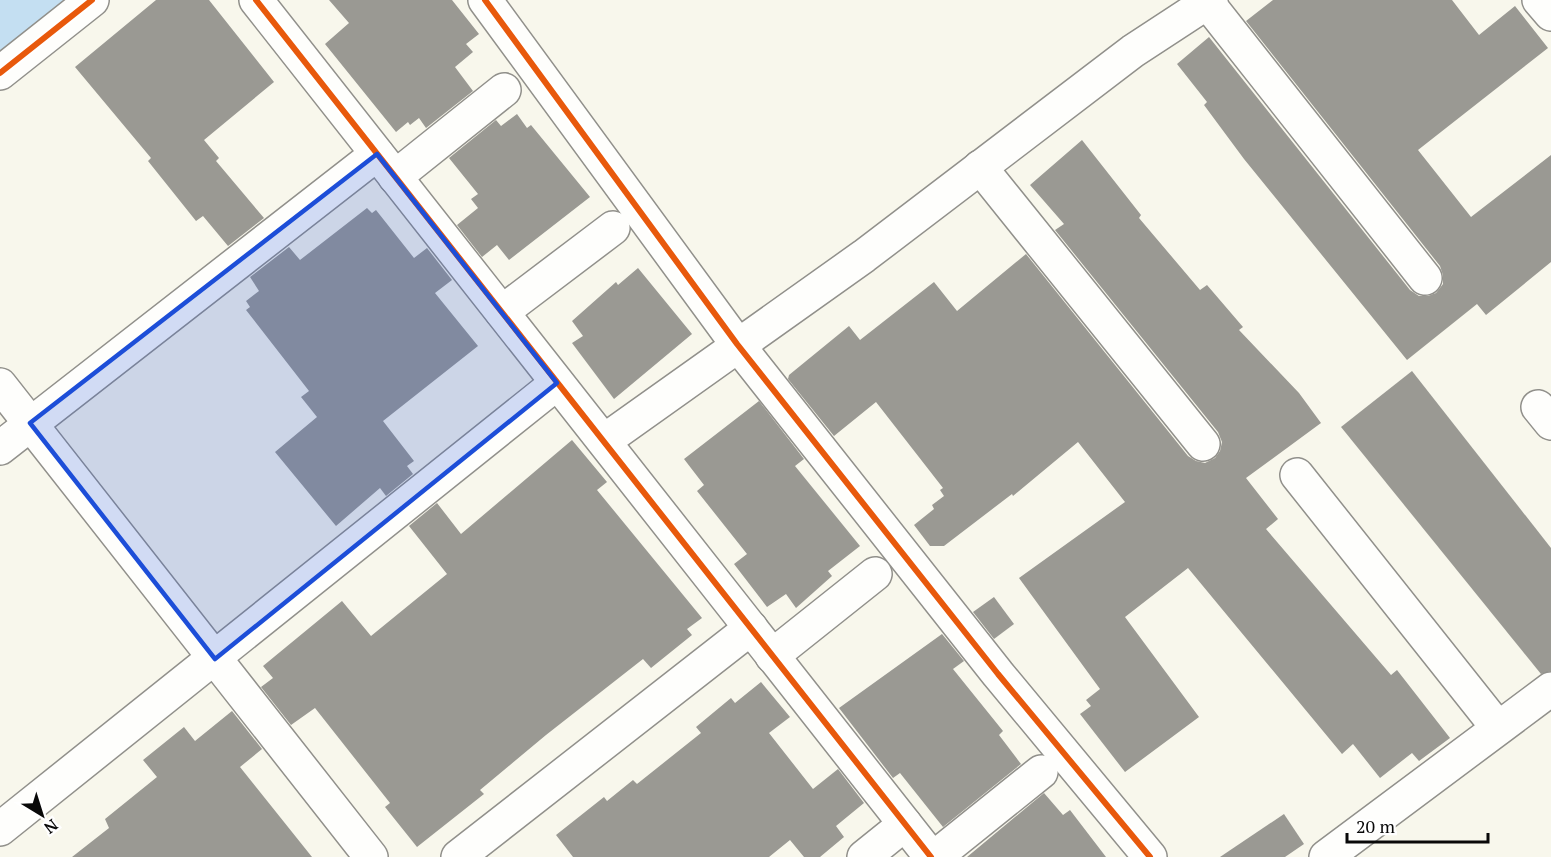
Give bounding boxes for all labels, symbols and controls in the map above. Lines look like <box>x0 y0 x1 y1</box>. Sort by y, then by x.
north arrow <box>12 785 72 845</box>
scale bar <box>1347 806 1488 844</box>
text: N <box>40 814 63 839</box>
text: 20 m <box>1356 814 1396 838</box>

